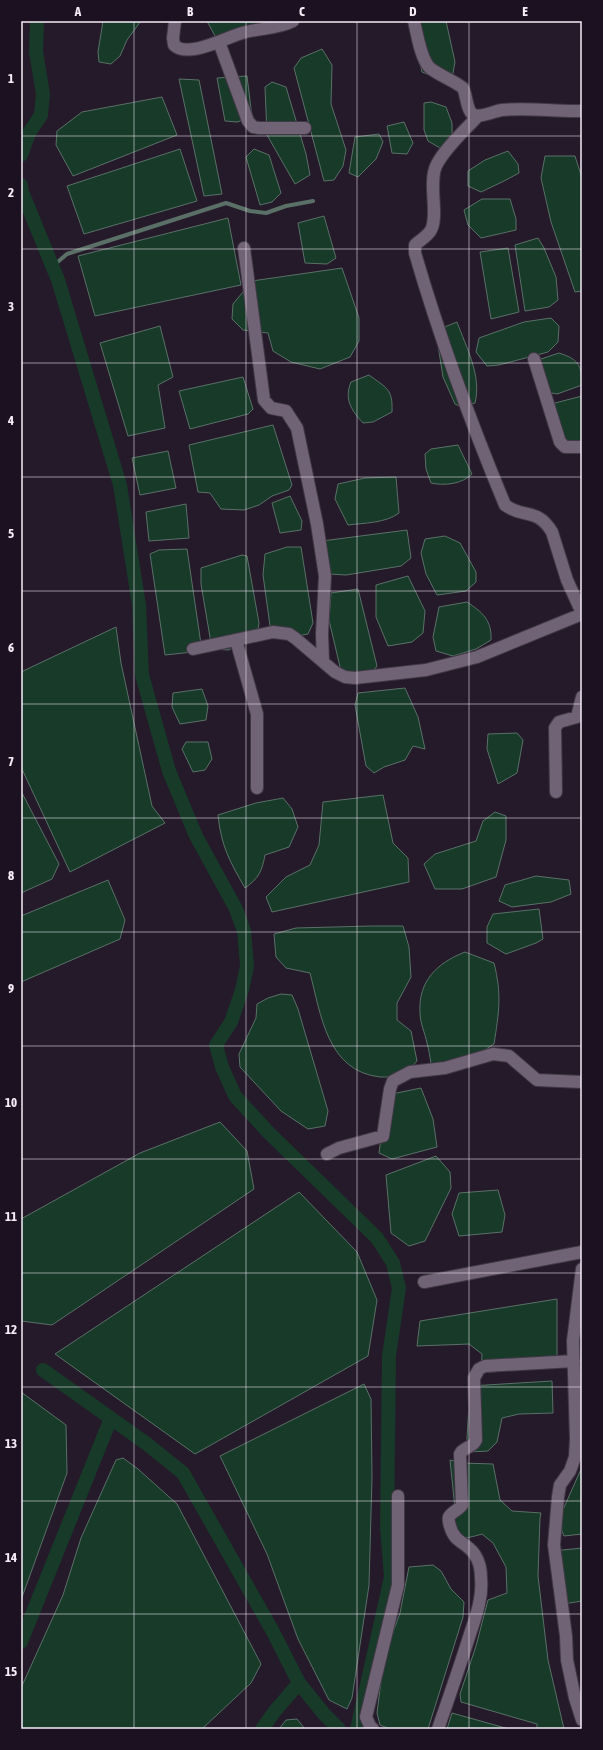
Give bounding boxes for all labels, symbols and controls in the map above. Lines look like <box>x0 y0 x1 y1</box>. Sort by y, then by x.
text: A <box>74 4 82 19</box>
text: B <box>187 4 194 19</box>
text: C <box>299 4 305 19</box>
text: D <box>409 4 417 19</box>
text: E <box>522 4 528 19</box>
text: 1 <box>8 71 14 86</box>
text: 2 <box>8 185 14 200</box>
text: 3 <box>8 299 14 314</box>
text: 4 <box>7 413 14 428</box>
text: 5 <box>8 526 14 541</box>
text: 6 <box>8 640 14 655</box>
text: 7 <box>8 754 14 769</box>
text: 8 <box>8 868 14 883</box>
text: 9 <box>8 981 14 996</box>
text: 10 <box>5 1095 17 1110</box>
text: 11 <box>5 1209 17 1224</box>
text: 12 <box>5 1322 17 1337</box>
text: 13 <box>5 1436 17 1451</box>
text: 14 <box>5 1550 17 1565</box>
text: 15 <box>5 1664 17 1679</box>

